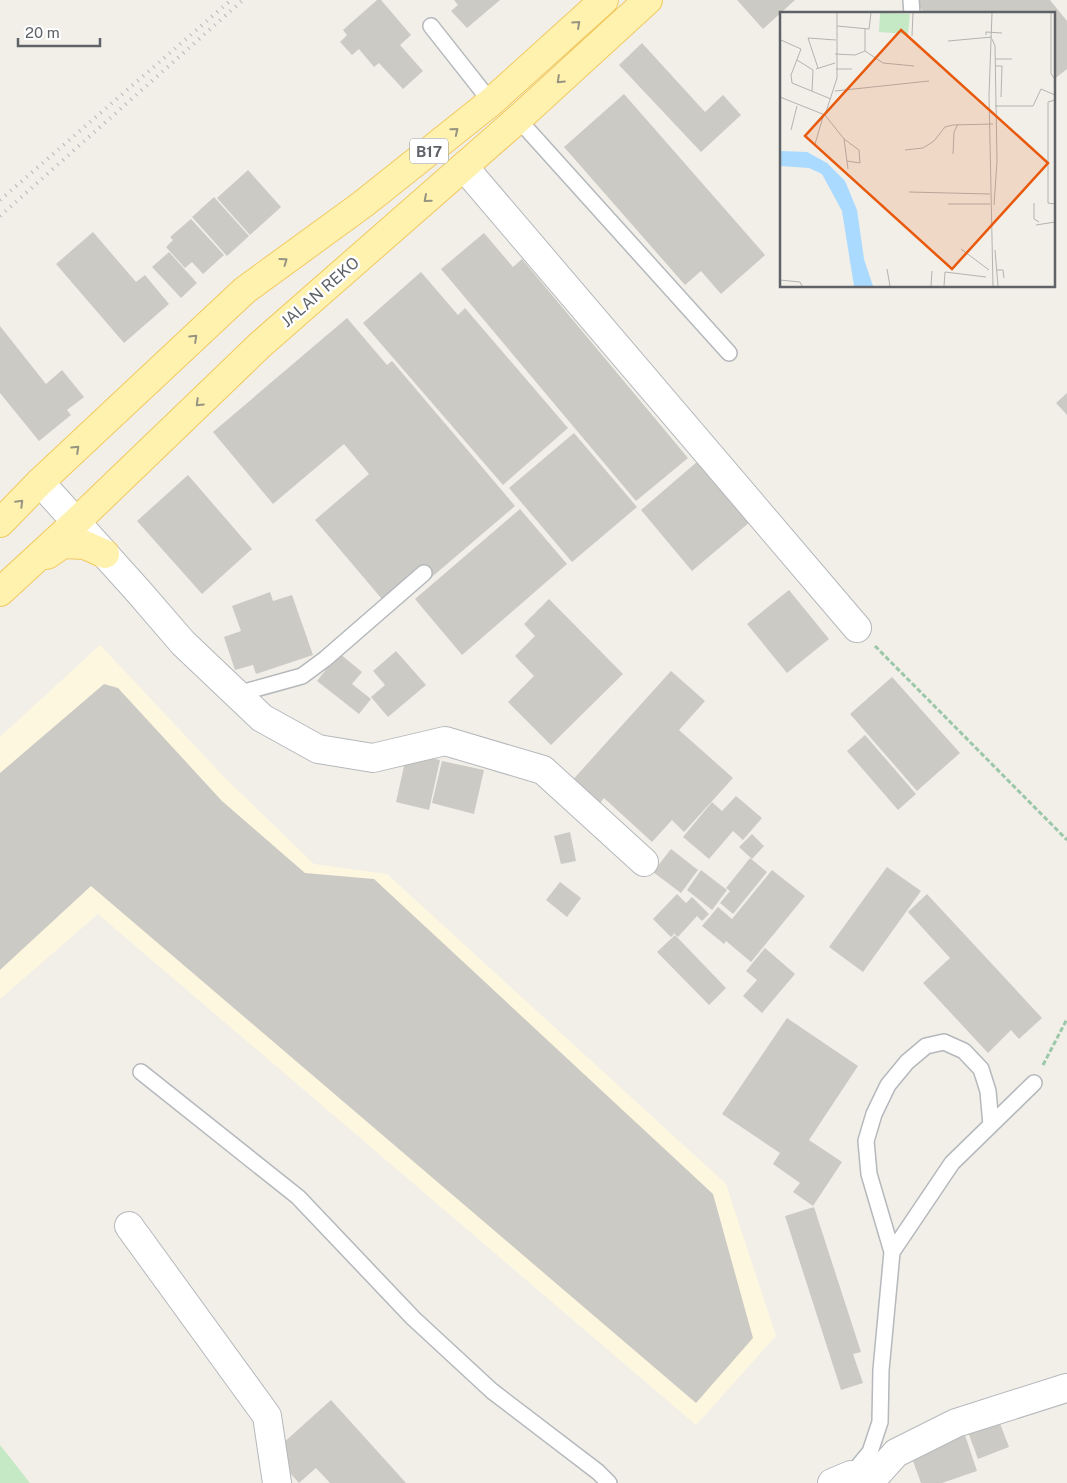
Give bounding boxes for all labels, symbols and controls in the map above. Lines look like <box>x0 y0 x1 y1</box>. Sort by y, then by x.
inset map <box>780 12 1054 288</box>
scale bar <box>18 15 100 47</box>
one-way arrow <box>572 21 581 30</box>
text: 20 m <box>25 24 60 41</box>
one-way arrow <box>557 75 566 84</box>
one-way arrow <box>449 128 458 136</box>
road number: B17 <box>410 138 448 164</box>
one-way arrow <box>424 193 433 202</box>
street label: JALAN REKO <box>277 253 363 331</box>
one-way arrow <box>278 259 287 267</box>
one-way arrow <box>189 335 198 344</box>
one-way arrow <box>196 397 205 406</box>
one-way arrow <box>70 446 79 455</box>
one-way arrow <box>14 500 23 509</box>

